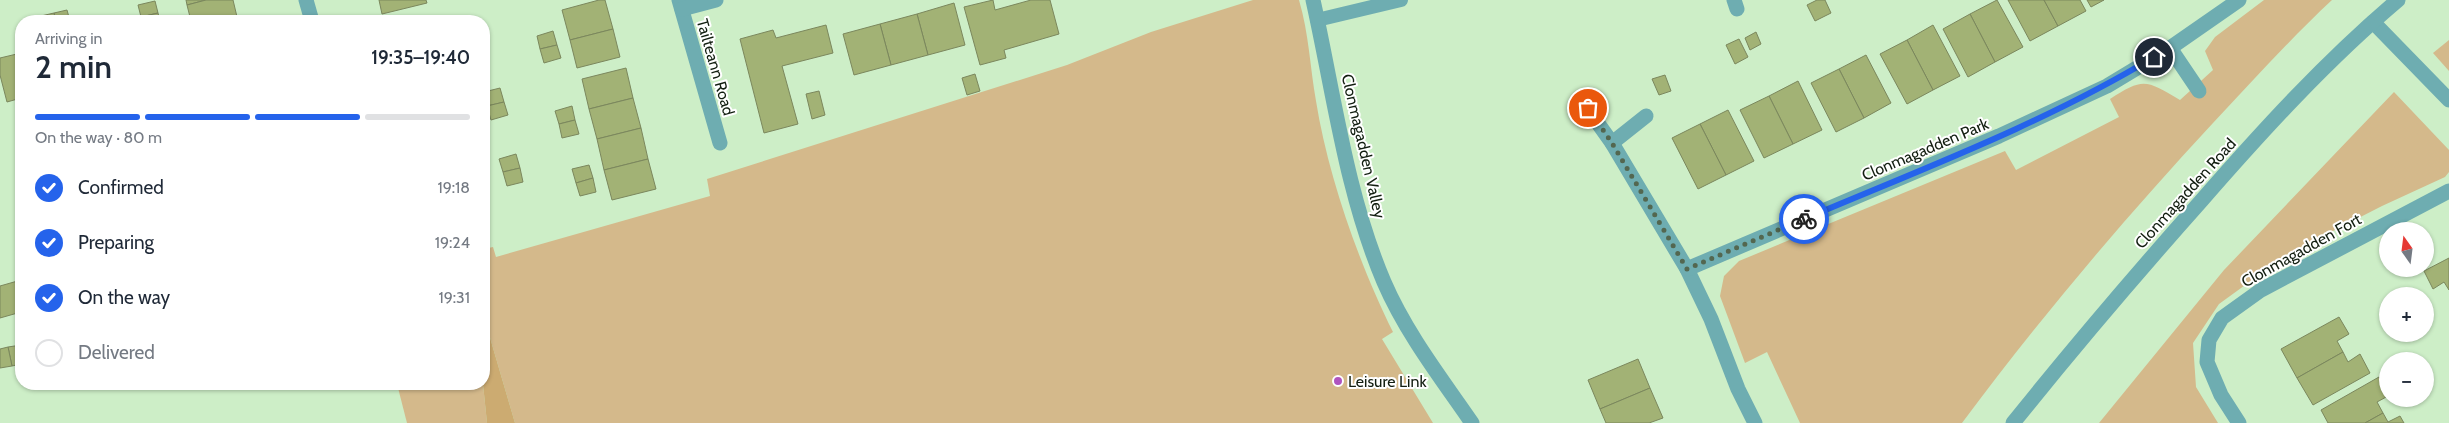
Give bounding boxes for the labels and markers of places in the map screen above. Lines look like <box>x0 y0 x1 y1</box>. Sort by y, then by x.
pin <box>2133 36 2175 78</box>
pin <box>1567 87 1609 129</box>
place label: Leisure Link <box>1348 372 1427 391</box>
marker: Leisure Link <box>1332 375 1344 387</box>

